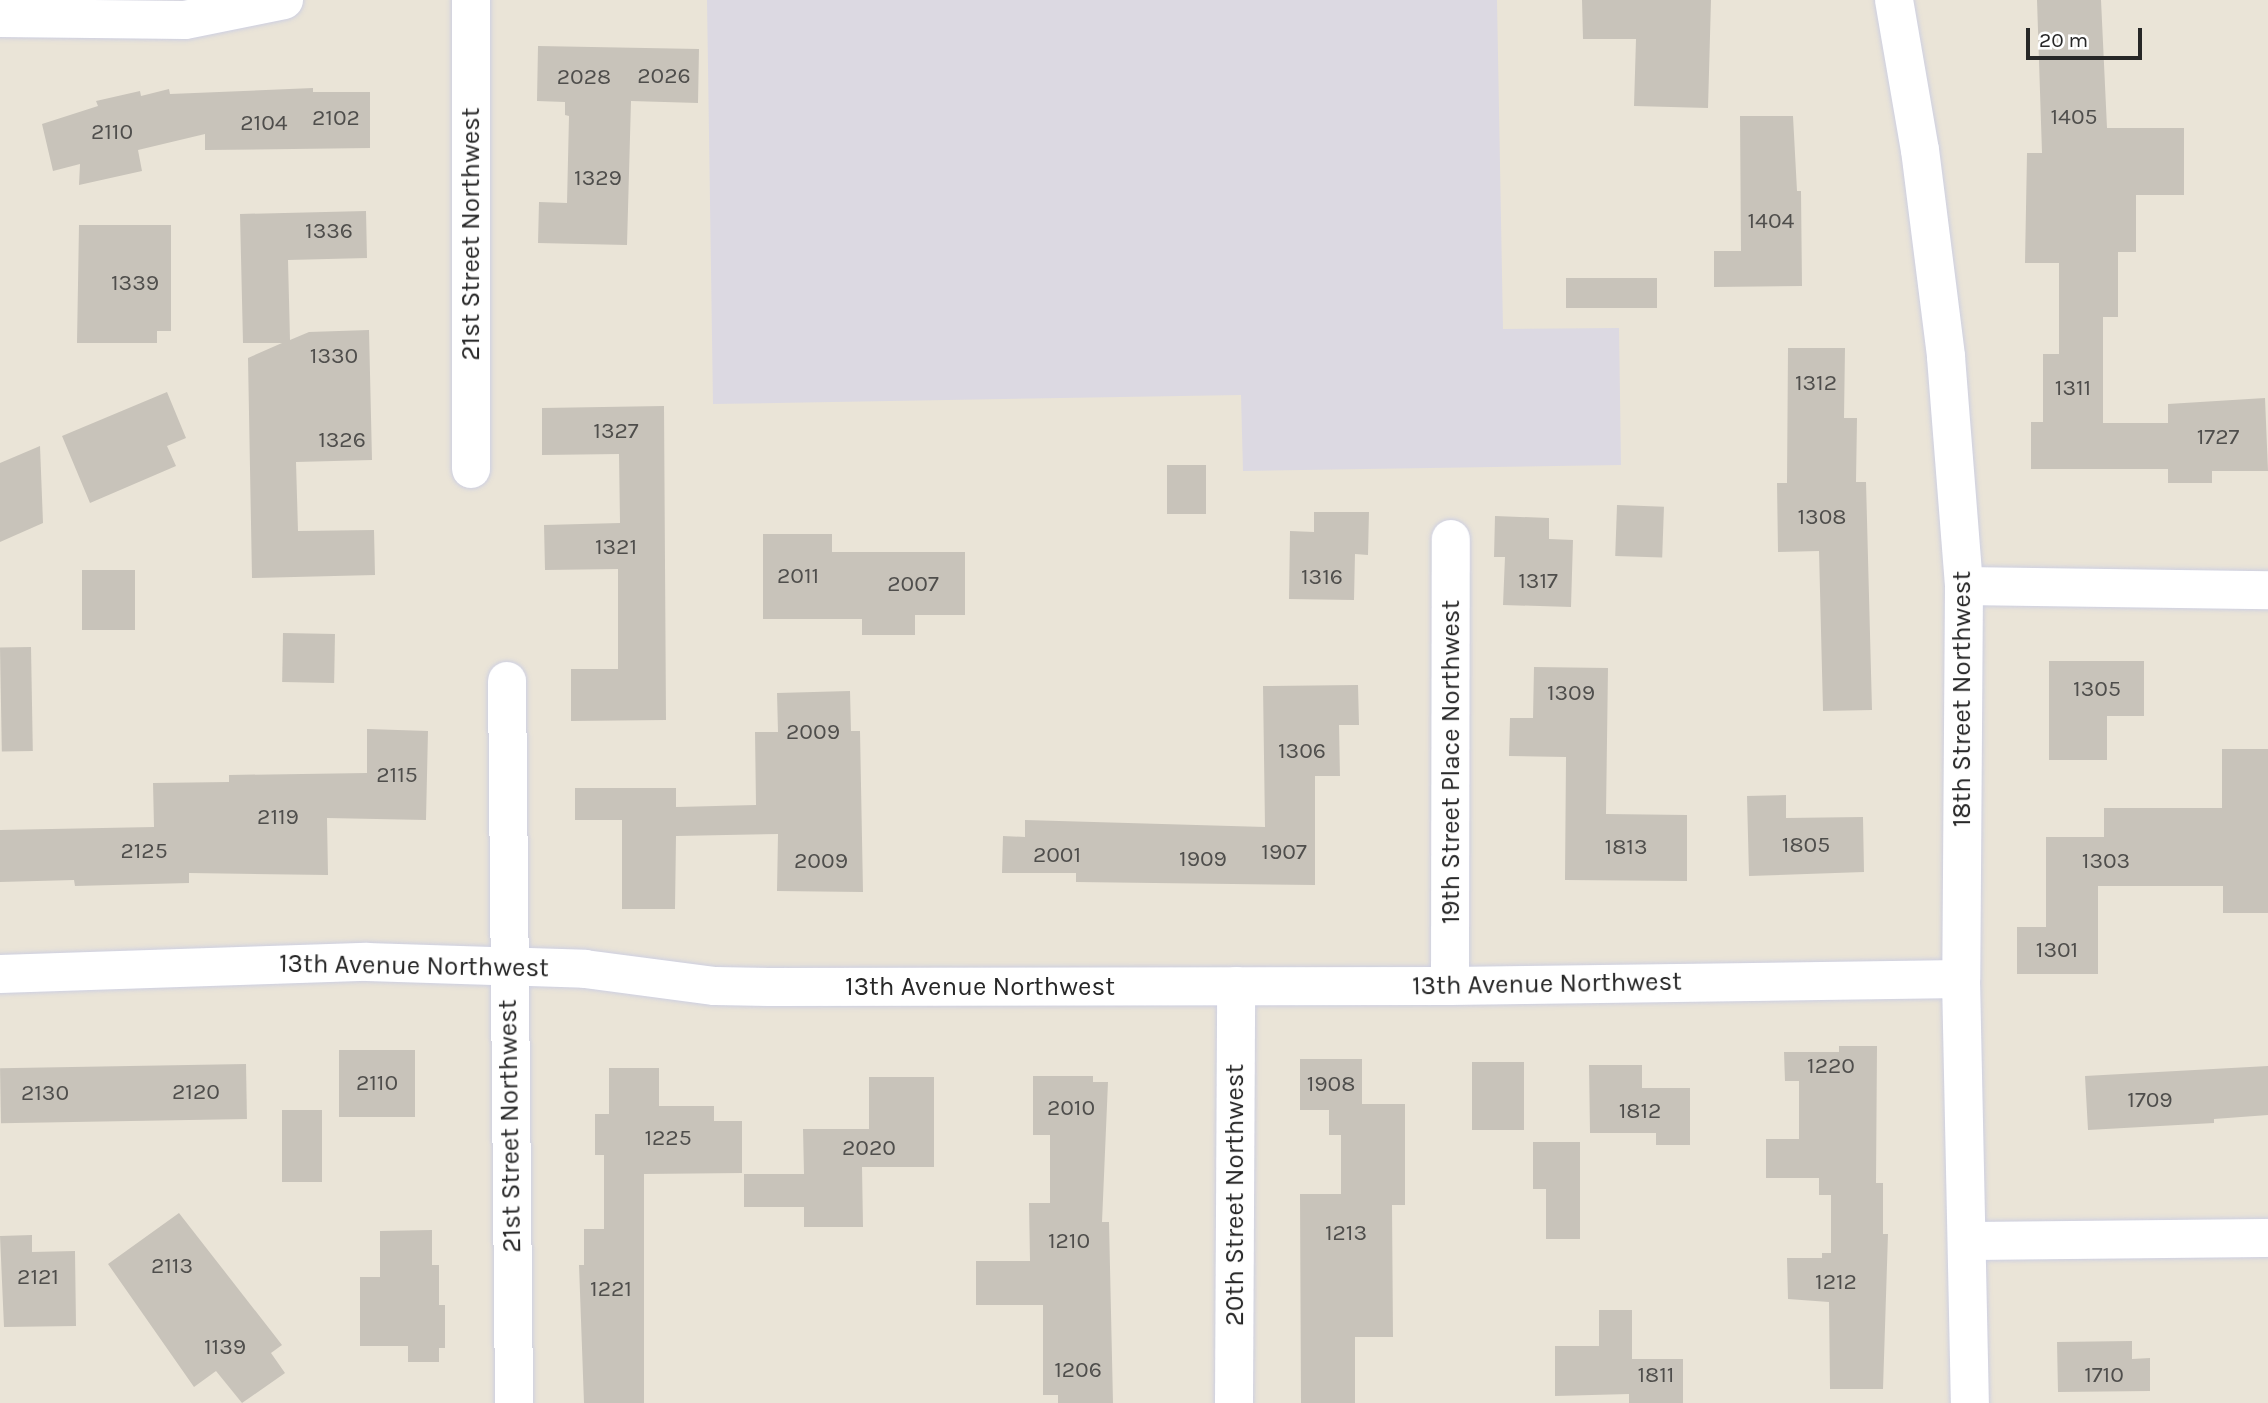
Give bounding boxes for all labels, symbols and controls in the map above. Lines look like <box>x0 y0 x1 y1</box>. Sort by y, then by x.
scale bar <box>2030 14 2146 58</box>
text: 20 m <box>2039 28 2088 52</box>
house number: 2026 <box>637 62 691 90</box>
house number: 2028 <box>557 63 611 91</box>
house number: 1405 <box>2050 103 2098 131</box>
house number: 2102 <box>312 104 360 132</box>
street label: 21st Street Northwest <box>455 107 487 361</box>
house number: 2104 <box>240 109 288 137</box>
house number: 2110 <box>91 118 133 146</box>
house number: 1329 <box>574 164 622 192</box>
house number: 1404 <box>1748 207 1794 235</box>
house number: 1336 <box>305 217 353 245</box>
house number: 1339 <box>111 269 159 297</box>
house number: 1330 <box>310 342 358 370</box>
house number: 1312 <box>1795 369 1837 397</box>
house number: 1311 <box>2055 374 2091 402</box>
house number: 1327 <box>593 417 639 445</box>
house number: 1727 <box>2197 423 2239 451</box>
house number: 1326 <box>318 426 366 454</box>
house number: 1308 <box>1798 503 1846 531</box>
house number: 1321 <box>595 533 637 561</box>
house number: 2011 <box>777 562 819 590</box>
house number: 1316 <box>1301 563 1343 591</box>
house number: 1317 <box>1518 567 1558 595</box>
house number: 2007 <box>887 570 939 598</box>
street label: 18th Street Northwest <box>1946 571 1978 827</box>
street label: 19th Street Place Northwest <box>1435 600 1467 924</box>
house number: 1305 <box>2073 675 2121 703</box>
house number: 1309 <box>1547 679 1595 707</box>
house number: 2009 <box>786 718 840 746</box>
house number: 1306 <box>1278 737 1326 765</box>
house number: 2115 <box>376 761 418 789</box>
house number: 2119 <box>257 803 299 831</box>
house number: 1805 <box>1782 831 1830 859</box>
house number: 1813 <box>1605 833 1647 861</box>
house number: 2125 <box>120 837 168 865</box>
house number: 1907 <box>1261 838 1307 866</box>
house number: 2001 <box>1033 841 1081 869</box>
house number: 1909 <box>1179 845 1227 873</box>
house number: 2009 <box>794 847 848 875</box>
house number: 1303 <box>2082 847 2130 875</box>
house number: 1301 <box>2036 936 2078 964</box>
street label: 13th Avenue Northwest <box>279 948 549 984</box>
street label: 13th Avenue Northwest <box>1412 966 1682 1002</box>
street label: 13th Avenue Northwest <box>845 971 1115 1003</box>
street label: 21st Street Northwest <box>492 999 528 1253</box>
house number: 1220 <box>1807 1052 1855 1080</box>
street label: 20th Street Northwest <box>1219 1064 1251 1326</box>
house number: 2110 <box>356 1069 398 1097</box>
house number: 1908 <box>1307 1070 1355 1098</box>
house number: 2120 <box>172 1078 220 1106</box>
house number: 2130 <box>21 1079 69 1107</box>
house number: 1709 <box>2127 1086 2173 1114</box>
house number: 2010 <box>1047 1094 1095 1122</box>
house number: 1812 <box>1619 1097 1661 1125</box>
house number: 1225 <box>644 1124 692 1152</box>
house number: 2020 <box>842 1134 896 1162</box>
house number: 1213 <box>1325 1219 1367 1247</box>
house number: 1210 <box>1048 1227 1090 1255</box>
house number: 2113 <box>151 1252 193 1280</box>
house number: 2121 <box>17 1263 59 1291</box>
house number: 1212 <box>1815 1268 1857 1296</box>
house number: 1221 <box>590 1275 632 1303</box>
house number: 1139 <box>204 1333 246 1361</box>
house number: 1206 <box>1054 1356 1102 1384</box>
house number: 1811 <box>1638 1361 1674 1389</box>
house number: 1710 <box>2084 1361 2124 1389</box>

